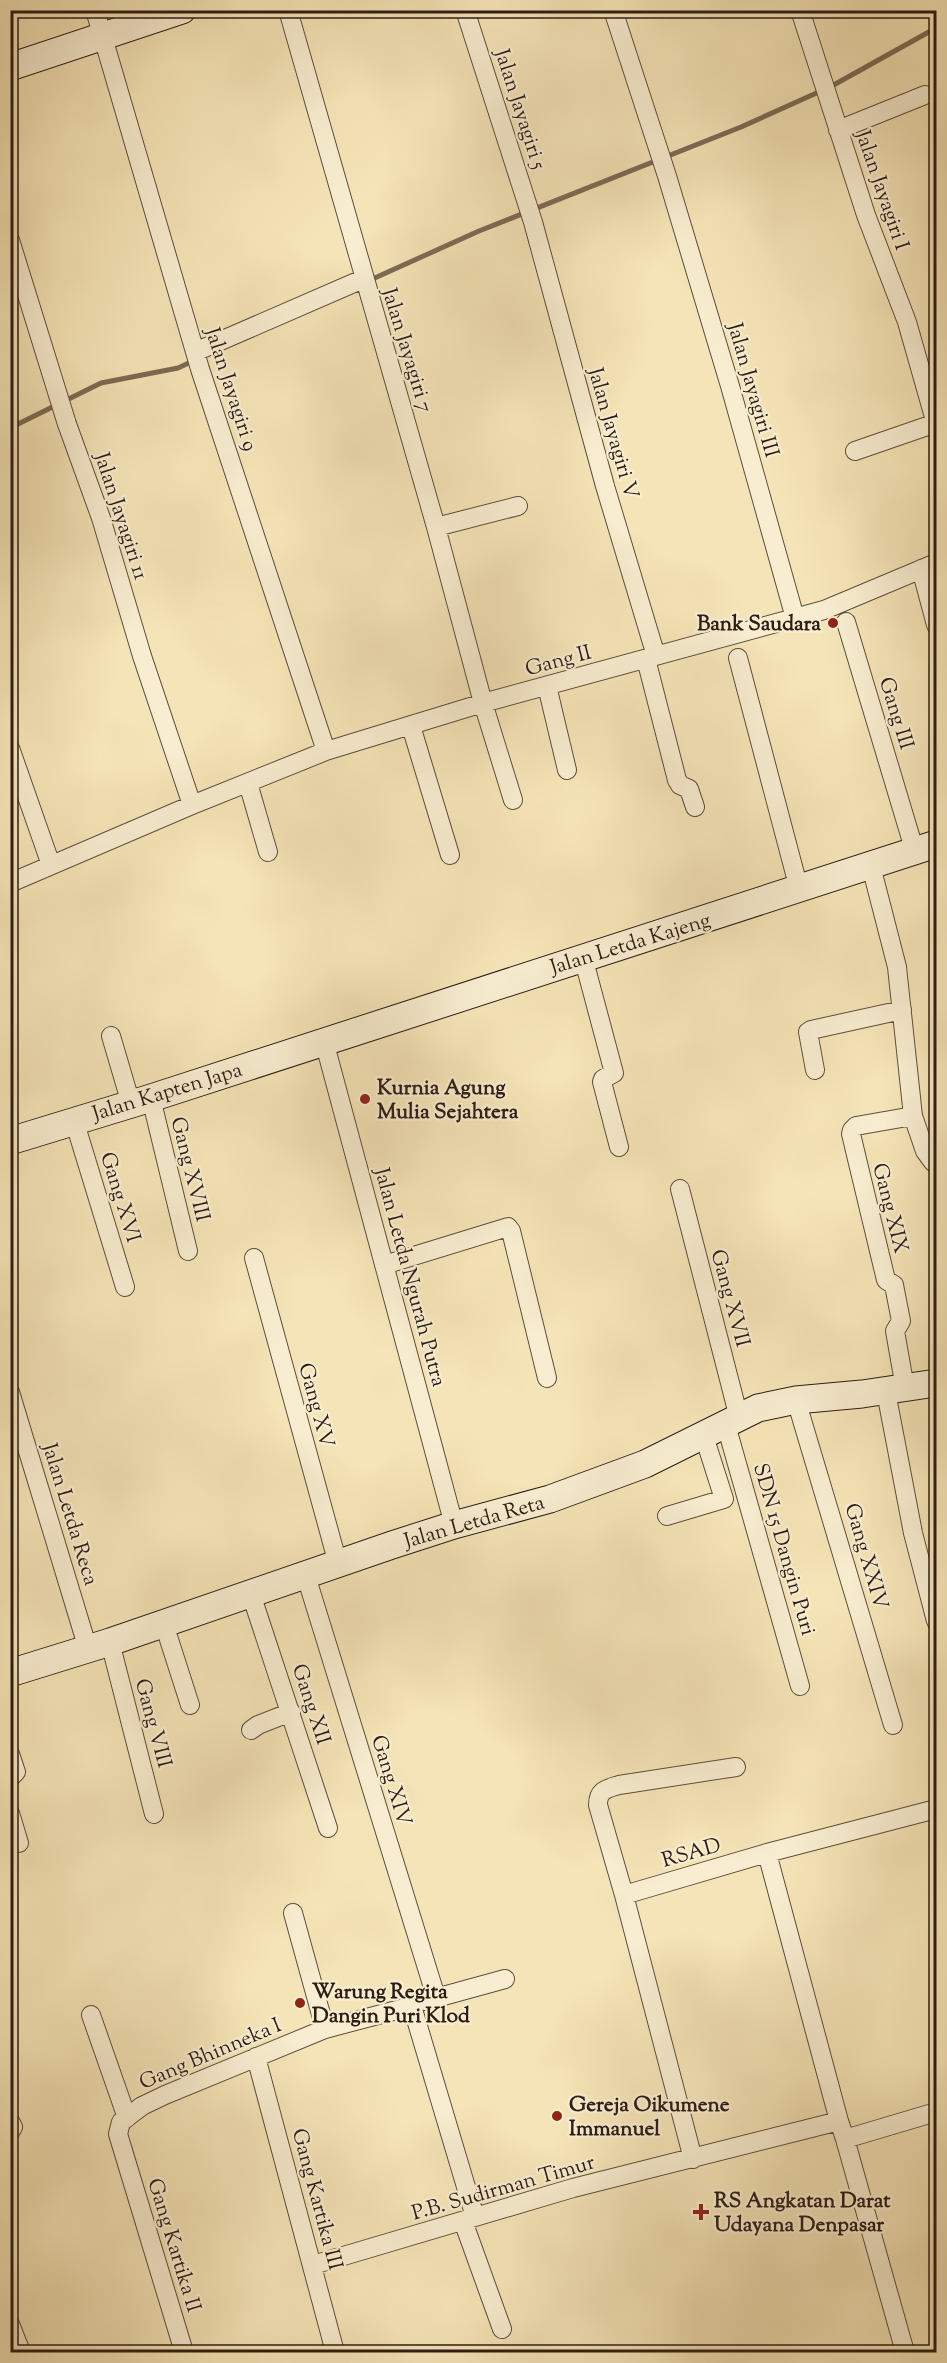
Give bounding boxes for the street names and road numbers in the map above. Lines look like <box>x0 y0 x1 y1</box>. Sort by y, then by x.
street label: Jalan Jayagiri 5 <box>485 45 553 174</box>
street label: Jalan Jayagiri I <box>846 126 916 255</box>
street label: Jalan Jayagiri 7 <box>373 284 439 417</box>
street label: Jalan Jayagiri III <box>718 319 786 461</box>
street label: Jalan Jayagiri 9 <box>196 323 264 455</box>
street label: Jalan Jayagiri V <box>579 364 645 503</box>
street label: Jalan Jayagiri 11 <box>85 448 155 584</box>
street label: Gang II <box>522 639 595 685</box>
street label: Gang III <box>870 674 920 754</box>
street label: Jalan Letda Kajeng <box>546 906 715 984</box>
street label: Jalan Kapten Japa <box>88 1056 246 1130</box>
street label: Gang XVIII <box>162 1114 217 1225</box>
street label: Gang XVI <box>91 1149 147 1247</box>
street label: Gang XIX <box>863 1160 915 1257</box>
street label: Jalan Letda Ngurah Putra <box>365 1164 453 1391</box>
street label: Gang XVII <box>702 1246 757 1351</box>
street label: Gang XV <box>289 1360 341 1451</box>
street label: Jalan Letda Reca <box>33 1439 105 1590</box>
street label: SDN 15 Dangin Puri <box>744 1460 822 1639</box>
street label: Jalan Letda Reta <box>400 1488 549 1558</box>
street label: Gang XXIV <box>836 1500 895 1613</box>
street label: Gang XII <box>283 1660 337 1749</box>
street label: Gang VIII <box>126 1675 178 1772</box>
street label: Gang XIV <box>362 1732 418 1830</box>
street label: RSAD <box>658 1831 725 1877</box>
street label: Gang Bhinneka I <box>135 2011 287 2098</box>
street label: Gang Kartika III <box>283 2125 349 2274</box>
street label: P.B. Sudirman Timur <box>409 2148 599 2229</box>
street label: Gang Kartika II <box>138 2175 208 2316</box>

